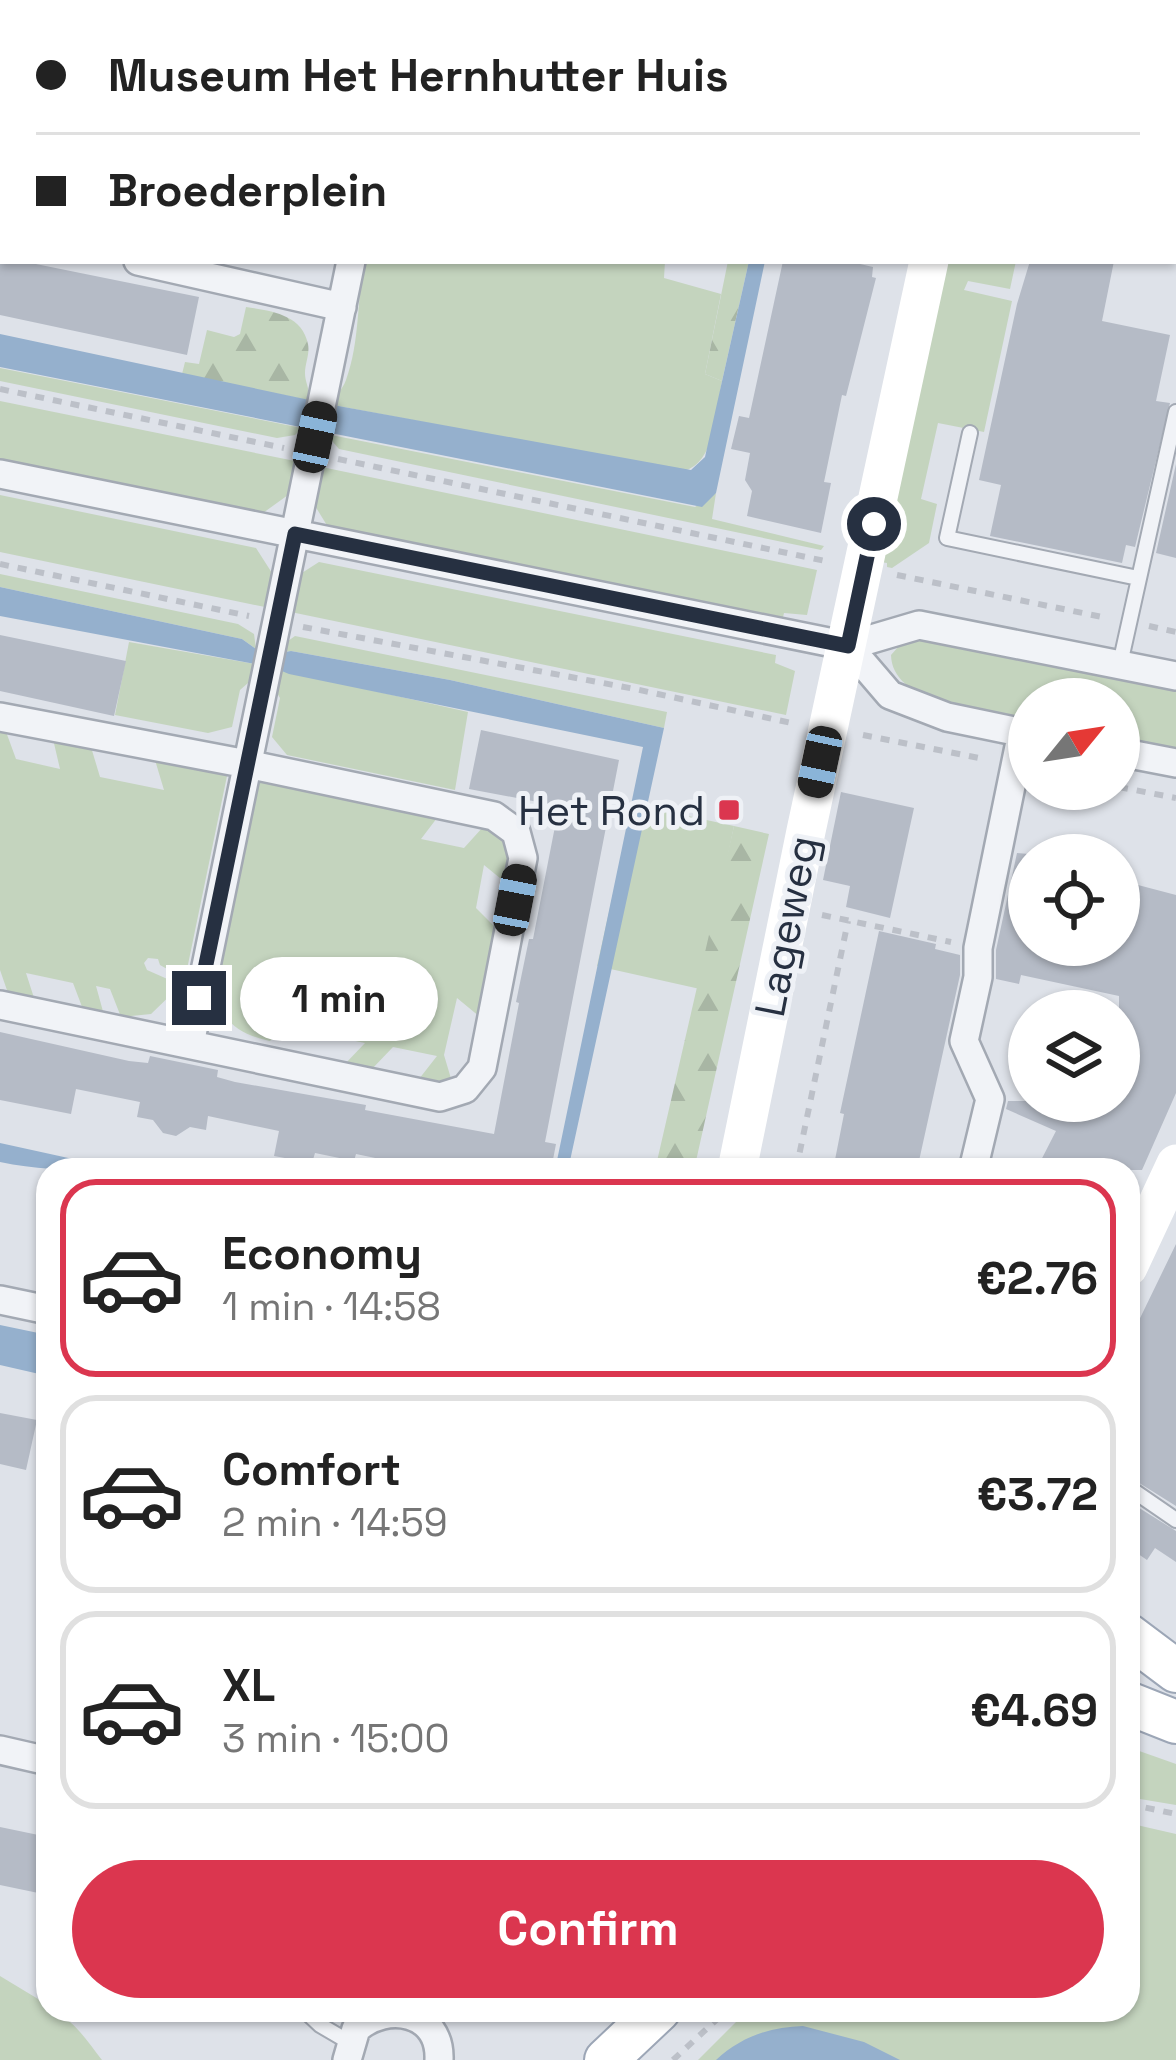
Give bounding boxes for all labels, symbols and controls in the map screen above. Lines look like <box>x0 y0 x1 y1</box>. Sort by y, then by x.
text: Museum Het Hernhutter Huis <box>108 47 729 104</box>
text: Broederplein <box>108 162 387 219</box>
car <box>290 398 340 476</box>
route start <box>847 497 901 551</box>
north arrow <box>1008 678 1140 810</box>
map controls <box>1008 678 1140 1122</box>
car <box>795 723 845 801</box>
place label: Het Rond <box>518 784 705 837</box>
marker: Het Rond <box>716 797 742 823</box>
street label: Lageweg <box>743 831 830 1021</box>
button: locate <box>1008 834 1140 966</box>
car <box>490 861 540 939</box>
callout: 1 min <box>241 956 439 1040</box>
route end <box>172 971 226 1025</box>
text: 1 min <box>291 974 387 1023</box>
button: layers <box>1008 990 1140 1122</box>
icon: car <box>78 1224 186 1332</box>
text: Economy <box>222 1225 422 1282</box>
text: €2.76 <box>976 1250 1098 1307</box>
text: 1 min · 14:58 <box>222 1282 441 1331</box>
icon: car <box>78 1440 186 1548</box>
text: Comfort <box>222 1441 401 1498</box>
text: €3.72 <box>977 1466 1098 1523</box>
text: 2 min · 14:59 <box>222 1498 448 1547</box>
icon: car <box>78 1656 186 1764</box>
text: XL <box>222 1657 275 1714</box>
text: €4.69 <box>970 1682 1098 1739</box>
text: 3 min · 15:00 <box>222 1714 449 1763</box>
button: Confirm <box>72 1860 1104 1998</box>

